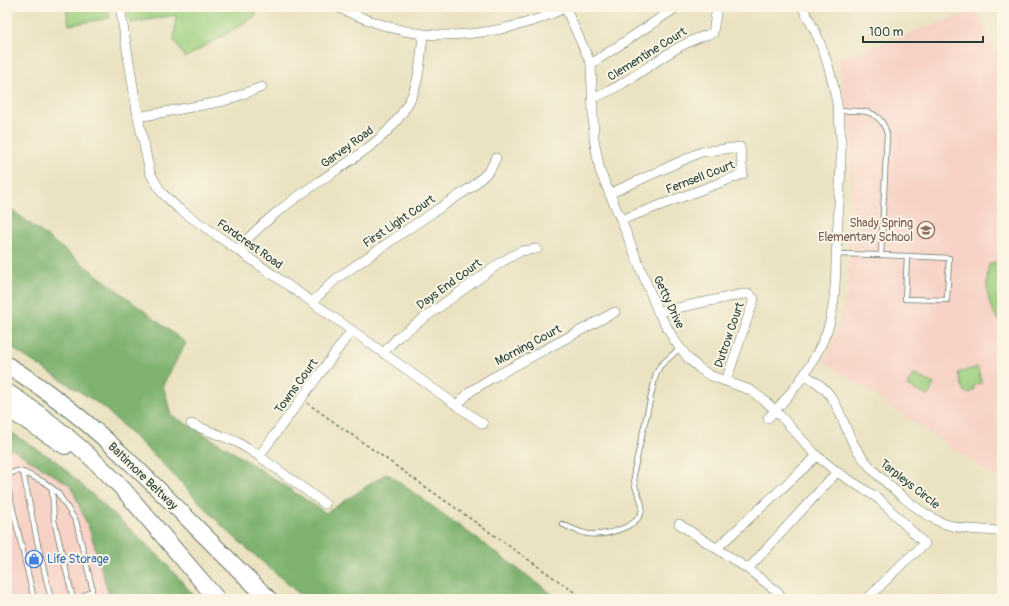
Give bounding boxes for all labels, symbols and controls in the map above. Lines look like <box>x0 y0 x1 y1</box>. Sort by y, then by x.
scale bar <box>863 18 983 44</box>
street label: Clementine Court <box>605 24 690 85</box>
text: 100 m <box>869 25 904 40</box>
street label: Garvey Road <box>318 123 377 172</box>
street label: Fernsell Court <box>664 157 737 197</box>
street label: First Light Court <box>360 192 438 251</box>
street label: Fordcrest Road <box>214 216 286 273</box>
place label: Shady Spring Elementary School <box>818 216 913 245</box>
school or university icon: Shady Spring Elementary School <box>916 220 936 240</box>
street label: Days End Court <box>414 256 485 313</box>
street label: Getty Drive <box>650 273 687 331</box>
street label: Dutrow Court <box>711 300 748 370</box>
street label: Morning Court <box>493 322 564 369</box>
street label: Towns Court <box>272 356 321 417</box>
street label: Baltimore Beltway <box>105 439 181 513</box>
street label: Tarpleys Circle <box>877 456 943 513</box>
shop icon: Life Storage <box>24 549 44 569</box>
place label: Life Storage <box>47 552 109 567</box>

